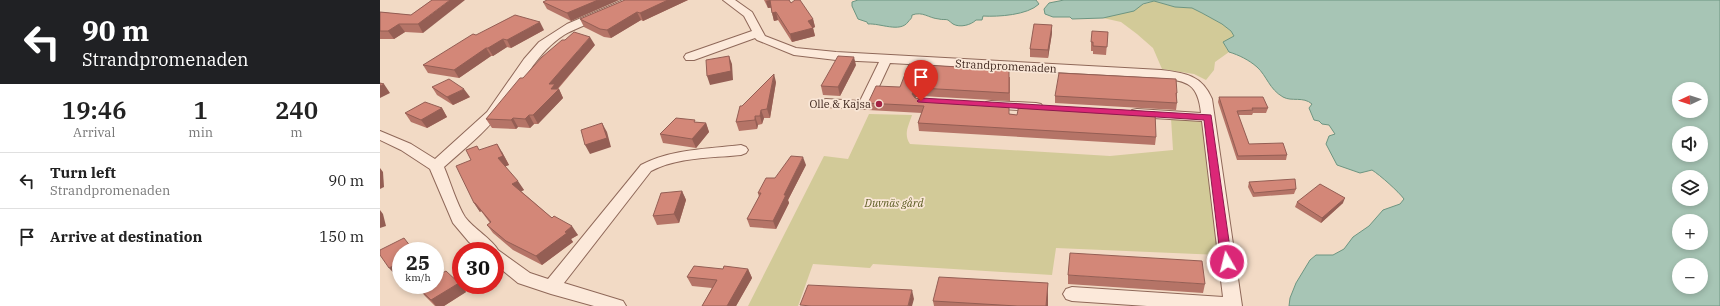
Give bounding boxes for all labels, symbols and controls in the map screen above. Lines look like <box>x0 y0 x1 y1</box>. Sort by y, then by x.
text: 90 m <box>82 12 149 49</box>
icon: left <box>16 16 68 68</box>
text: Strandpromenaden <box>82 48 249 71</box>
street label: Strandpromenaden <box>955 56 1057 76</box>
pin <box>904 60 938 101</box>
icon: arrive <box>910 66 932 88</box>
north arrow <box>1672 82 1708 118</box>
map controls <box>1672 82 1708 294</box>
text: 19:46 <box>62 94 127 126</box>
text: 1 <box>194 94 208 126</box>
text: 240 <box>275 94 318 126</box>
place label: Olle & Kajsa <box>809 97 871 111</box>
marker: Olle & Kajsa <box>874 99 884 109</box>
text: Arrival <box>73 124 115 141</box>
text: min <box>188 124 213 141</box>
text: m <box>290 124 303 141</box>
button: sound <box>1672 126 1708 162</box>
text: Turn left <box>50 163 116 182</box>
icon: left <box>16 170 38 192</box>
button: layers <box>1672 170 1708 206</box>
text: 90 m <box>328 171 364 190</box>
text: Strandpromenaden <box>50 182 170 199</box>
park label: Duvnäs gård <box>864 196 924 210</box>
button: + <box>1672 214 1708 250</box>
icon: arrive <box>16 226 38 248</box>
text: Arrive at destination <box>50 227 202 246</box>
text: 150 m <box>319 227 364 246</box>
position arrow <box>1206 241 1248 283</box>
speed limit sign: 30 <box>452 242 504 294</box>
text: 25 <box>406 249 430 276</box>
button: − <box>1672 258 1708 294</box>
text: km/h <box>405 271 431 284</box>

